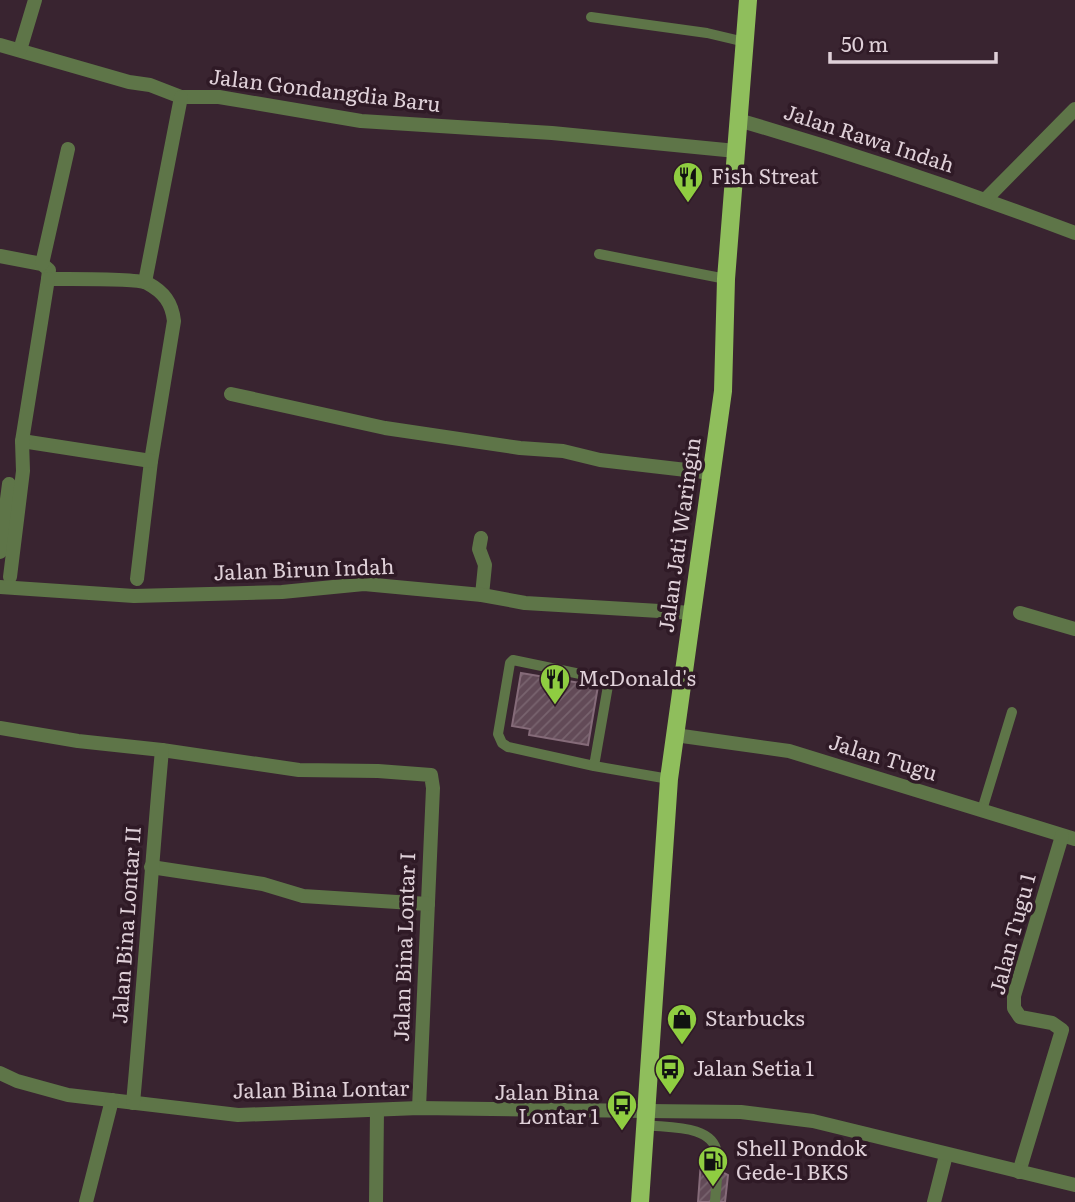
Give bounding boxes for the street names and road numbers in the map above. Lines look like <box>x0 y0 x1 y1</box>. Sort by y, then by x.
street label: Jalan Gondangdia Baru <box>208 59 443 118</box>
street label: Jalan Rawa Indah <box>780 94 959 179</box>
street label: Jalan Jati Waringin <box>648 435 707 634</box>
street label: Jalan Birun Indah <box>213 549 395 586</box>
street label: Jalan Tugu <box>826 724 942 787</box>
street label: Jalan Bina Lontar II <box>102 825 147 1025</box>
street label: Jalan Bina Lontar I <box>384 852 421 1042</box>
street label: Jalan Tugu 1 <box>979 869 1042 998</box>
street label: Jalan Bina Lontar <box>232 1070 410 1105</box>

